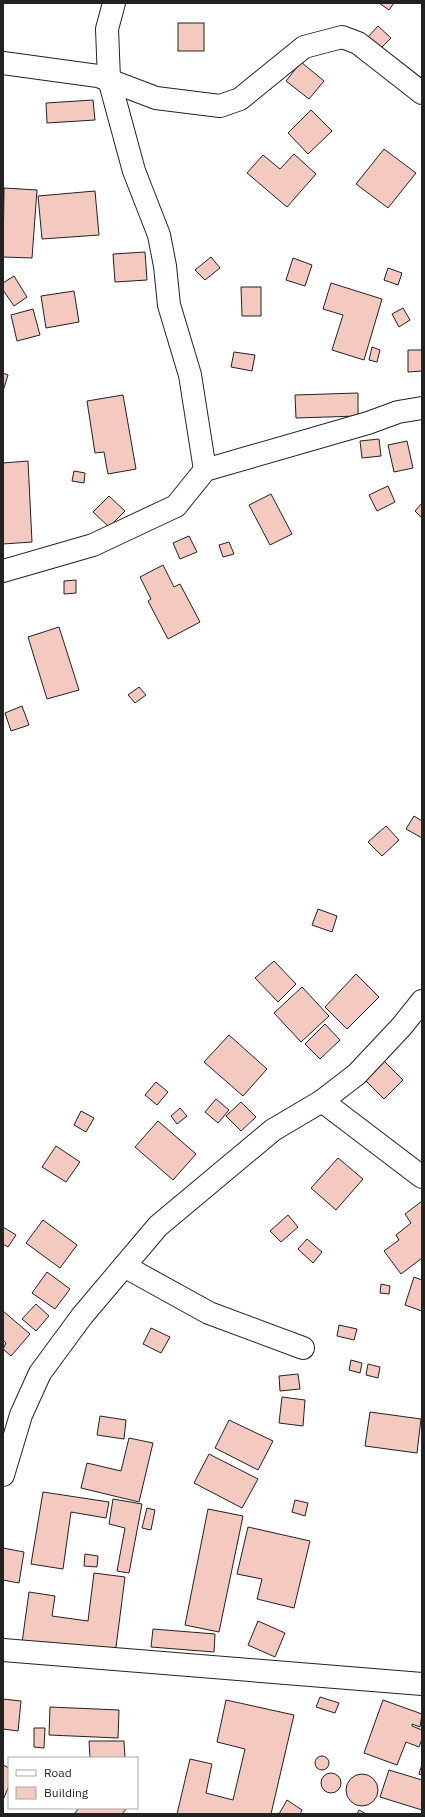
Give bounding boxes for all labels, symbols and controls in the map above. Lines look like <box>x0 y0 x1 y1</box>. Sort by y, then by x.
legend <box>8 1757 138 1809</box>
text: Road <box>44 1765 72 1780</box>
text: Building <box>44 1785 89 1800</box>

